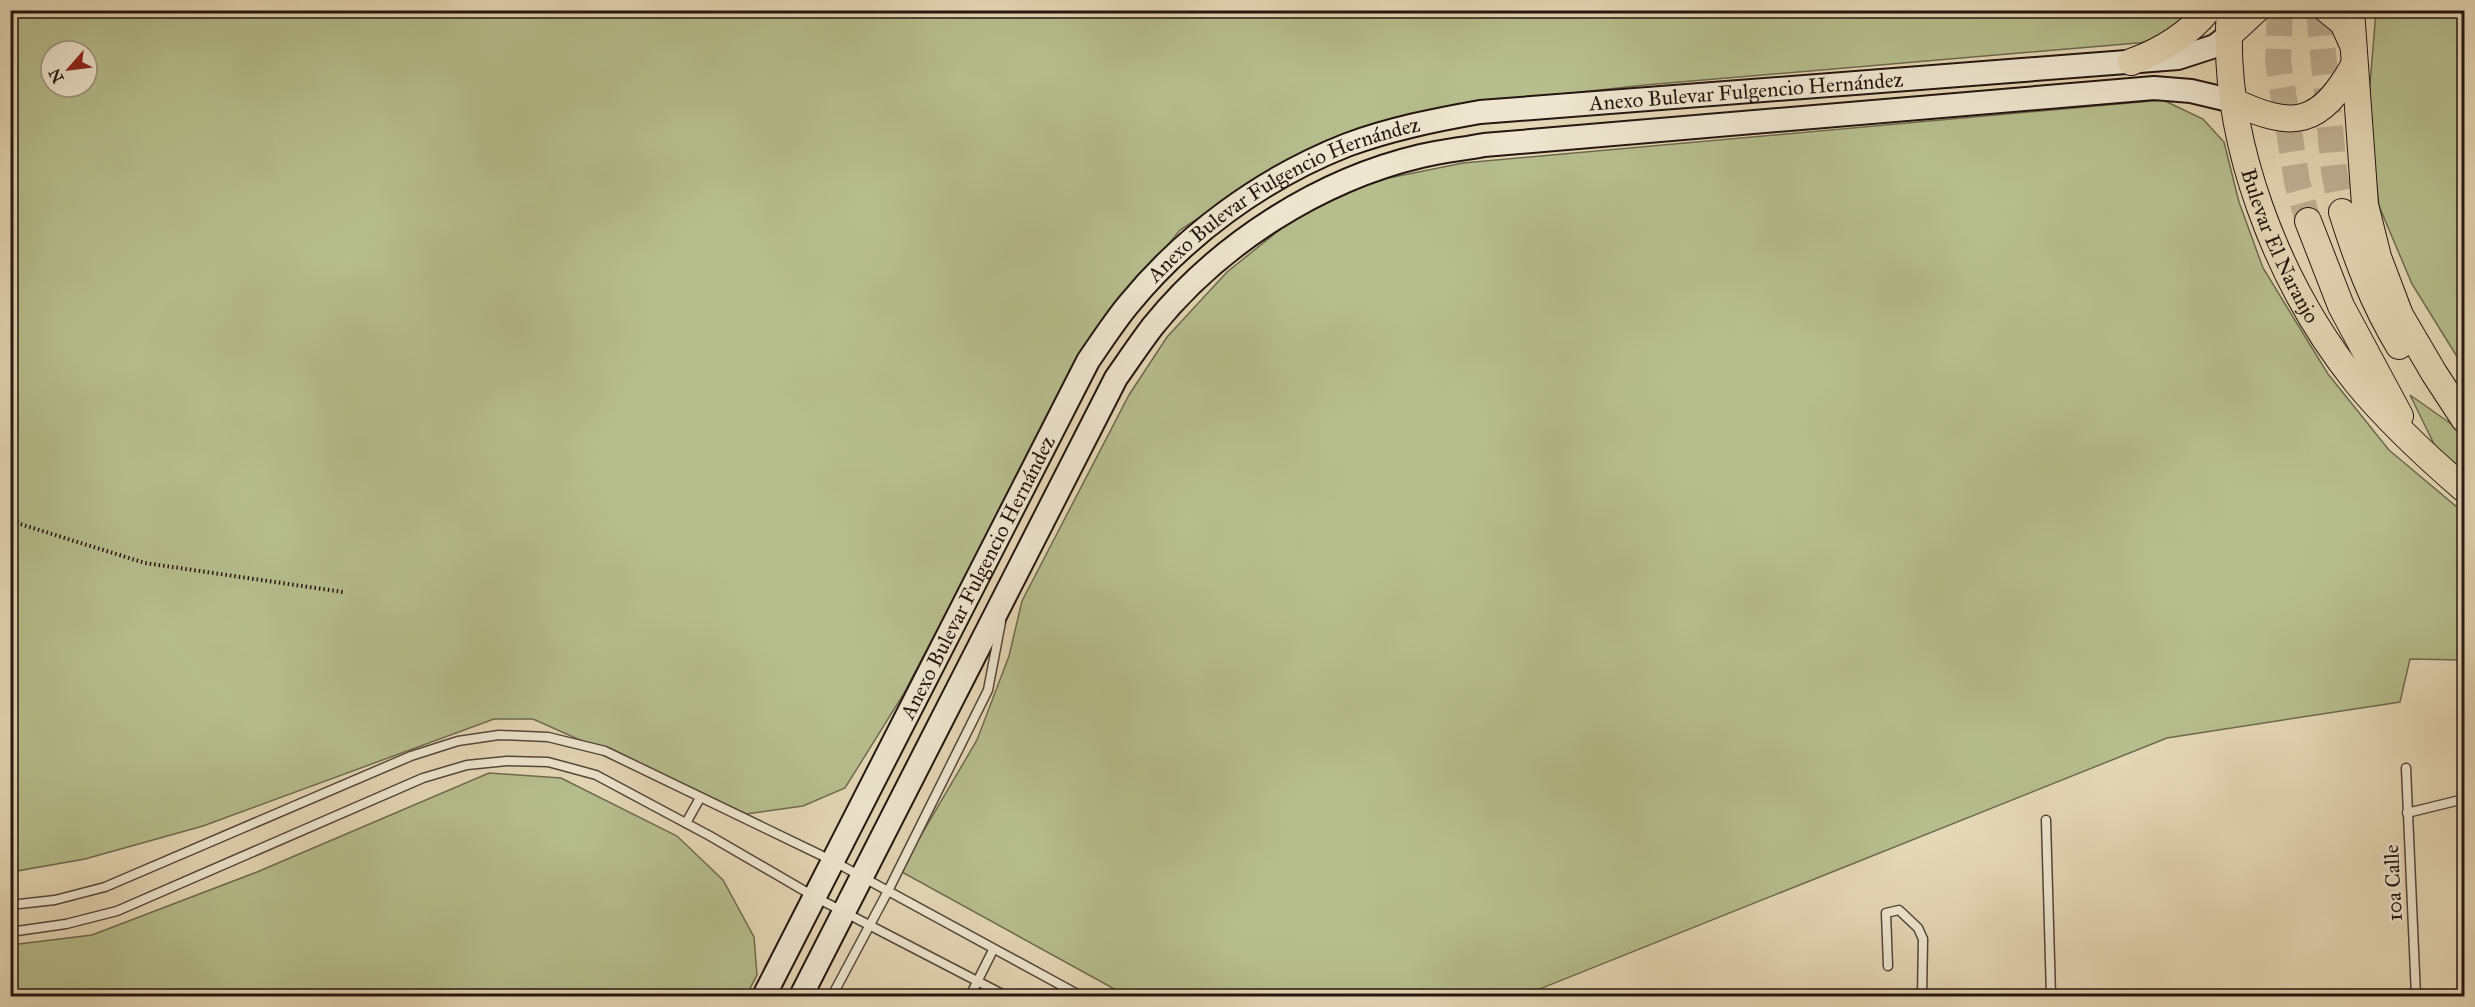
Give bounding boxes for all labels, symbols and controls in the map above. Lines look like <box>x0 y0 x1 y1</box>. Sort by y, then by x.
north arrow <box>39 39 99 99</box>
text: N <box>44 65 68 86</box>
street label: Anexo Bulevar Fulgencio Hernández <box>1587 66 1904 117</box>
street label: Anexo Bulevar Fulgencio Hernández <box>1141 111 1423 288</box>
street label: Bulevar El Naranjo <box>2235 165 2325 328</box>
street label: Anexo Bulevar Fulgencio Hernández <box>894 431 1061 724</box>
street label: 10a Calle <box>2378 844 2408 922</box>

